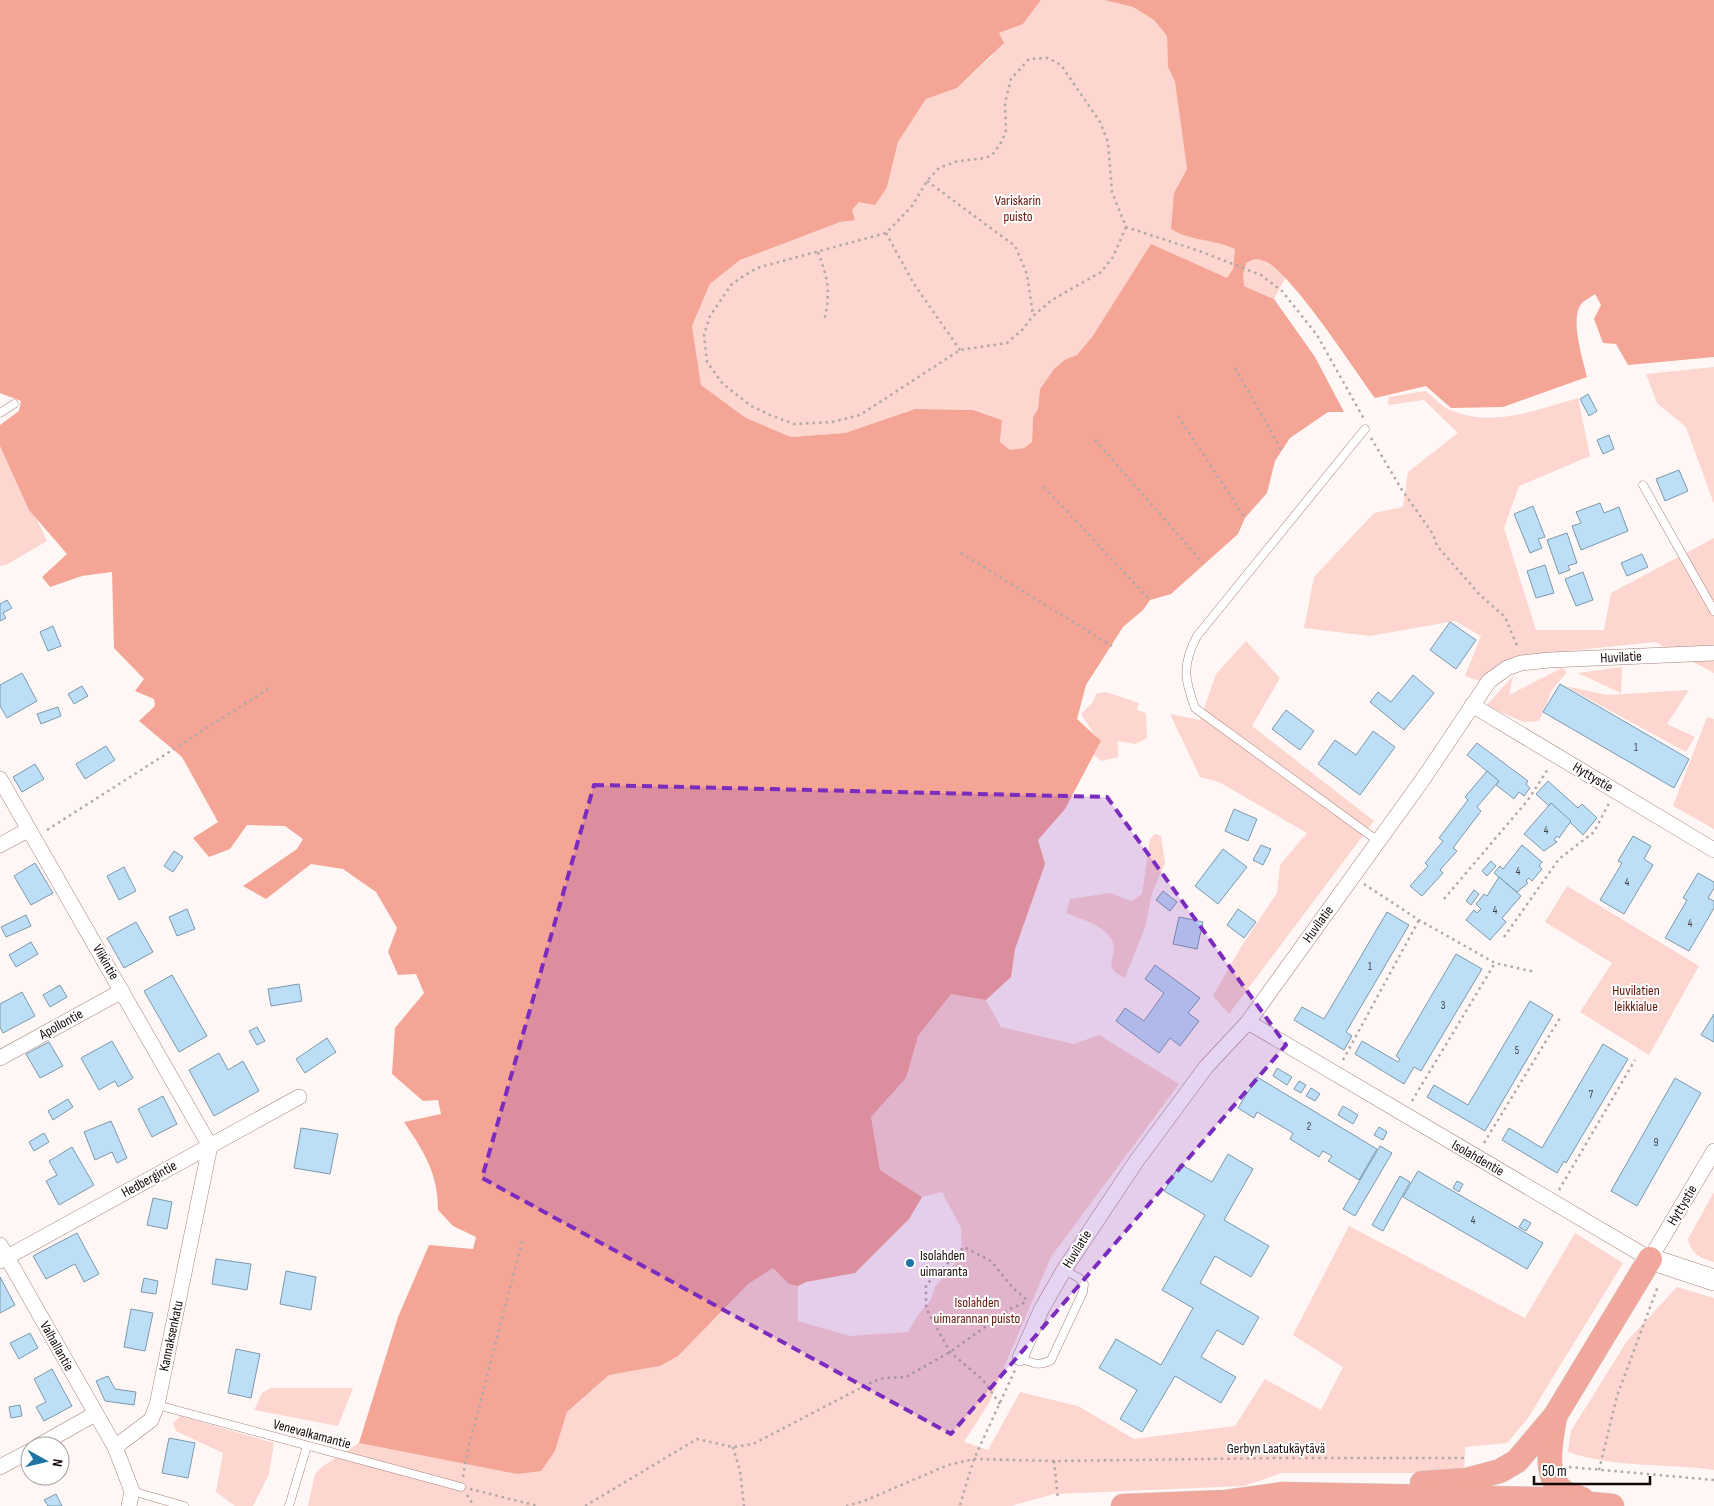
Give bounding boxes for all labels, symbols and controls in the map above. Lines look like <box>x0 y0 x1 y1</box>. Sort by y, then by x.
park label: Variskarin puisto <box>995 192 1041 225</box>
street label: Huvilatie <box>1600 647 1642 667</box>
house number: 1 <box>1634 741 1638 754</box>
street label: Hyttystie <box>1570 758 1616 796</box>
house number: 4 <box>1544 824 1549 837</box>
house number: 4 <box>1516 865 1521 878</box>
house number: 4 <box>1625 876 1630 889</box>
street label: Huvilatie <box>1299 902 1337 946</box>
house number: 4 <box>1493 904 1498 917</box>
house number: 4 <box>1688 917 1693 930</box>
street label: Viikintie <box>89 941 123 983</box>
house number: 1 <box>1368 960 1372 973</box>
park label: Huvilatien leikkialue <box>1612 982 1660 1015</box>
house number: 3 <box>1441 999 1446 1012</box>
street label: Apollontie <box>35 1005 86 1043</box>
house number: 5 <box>1515 1044 1519 1057</box>
house number: 7 <box>1589 1088 1594 1101</box>
house number: 2 <box>1307 1120 1312 1133</box>
street label: Isolahdentie <box>1449 1136 1507 1180</box>
house number: 9 <box>1654 1136 1659 1149</box>
street label: Hedbergintie <box>118 1157 180 1201</box>
street label: Hyttystie <box>1663 1182 1701 1228</box>
house number: 4 <box>1471 1214 1476 1227</box>
street label: Huvilatie <box>1059 1227 1095 1271</box>
place label: Isolahden uimaranta <box>920 1247 968 1280</box>
marker: Isolahden uimaranta <box>904 1257 916 1269</box>
park label: Isolahden uimarannan puisto <box>934 1294 1021 1327</box>
street label: Kannaksenkatu <box>155 1299 187 1373</box>
street label: Valhallantie <box>36 1318 78 1374</box>
street label: Venevalkamantie <box>271 1415 353 1453</box>
north arrow <box>20 1436 70 1486</box>
street label: Gerbyn Laatukäytävä <box>1227 1440 1325 1457</box>
scale bar <box>1534 1454 1650 1486</box>
text: N <box>48 1458 66 1468</box>
text: 50 m <box>1542 1462 1567 1481</box>

